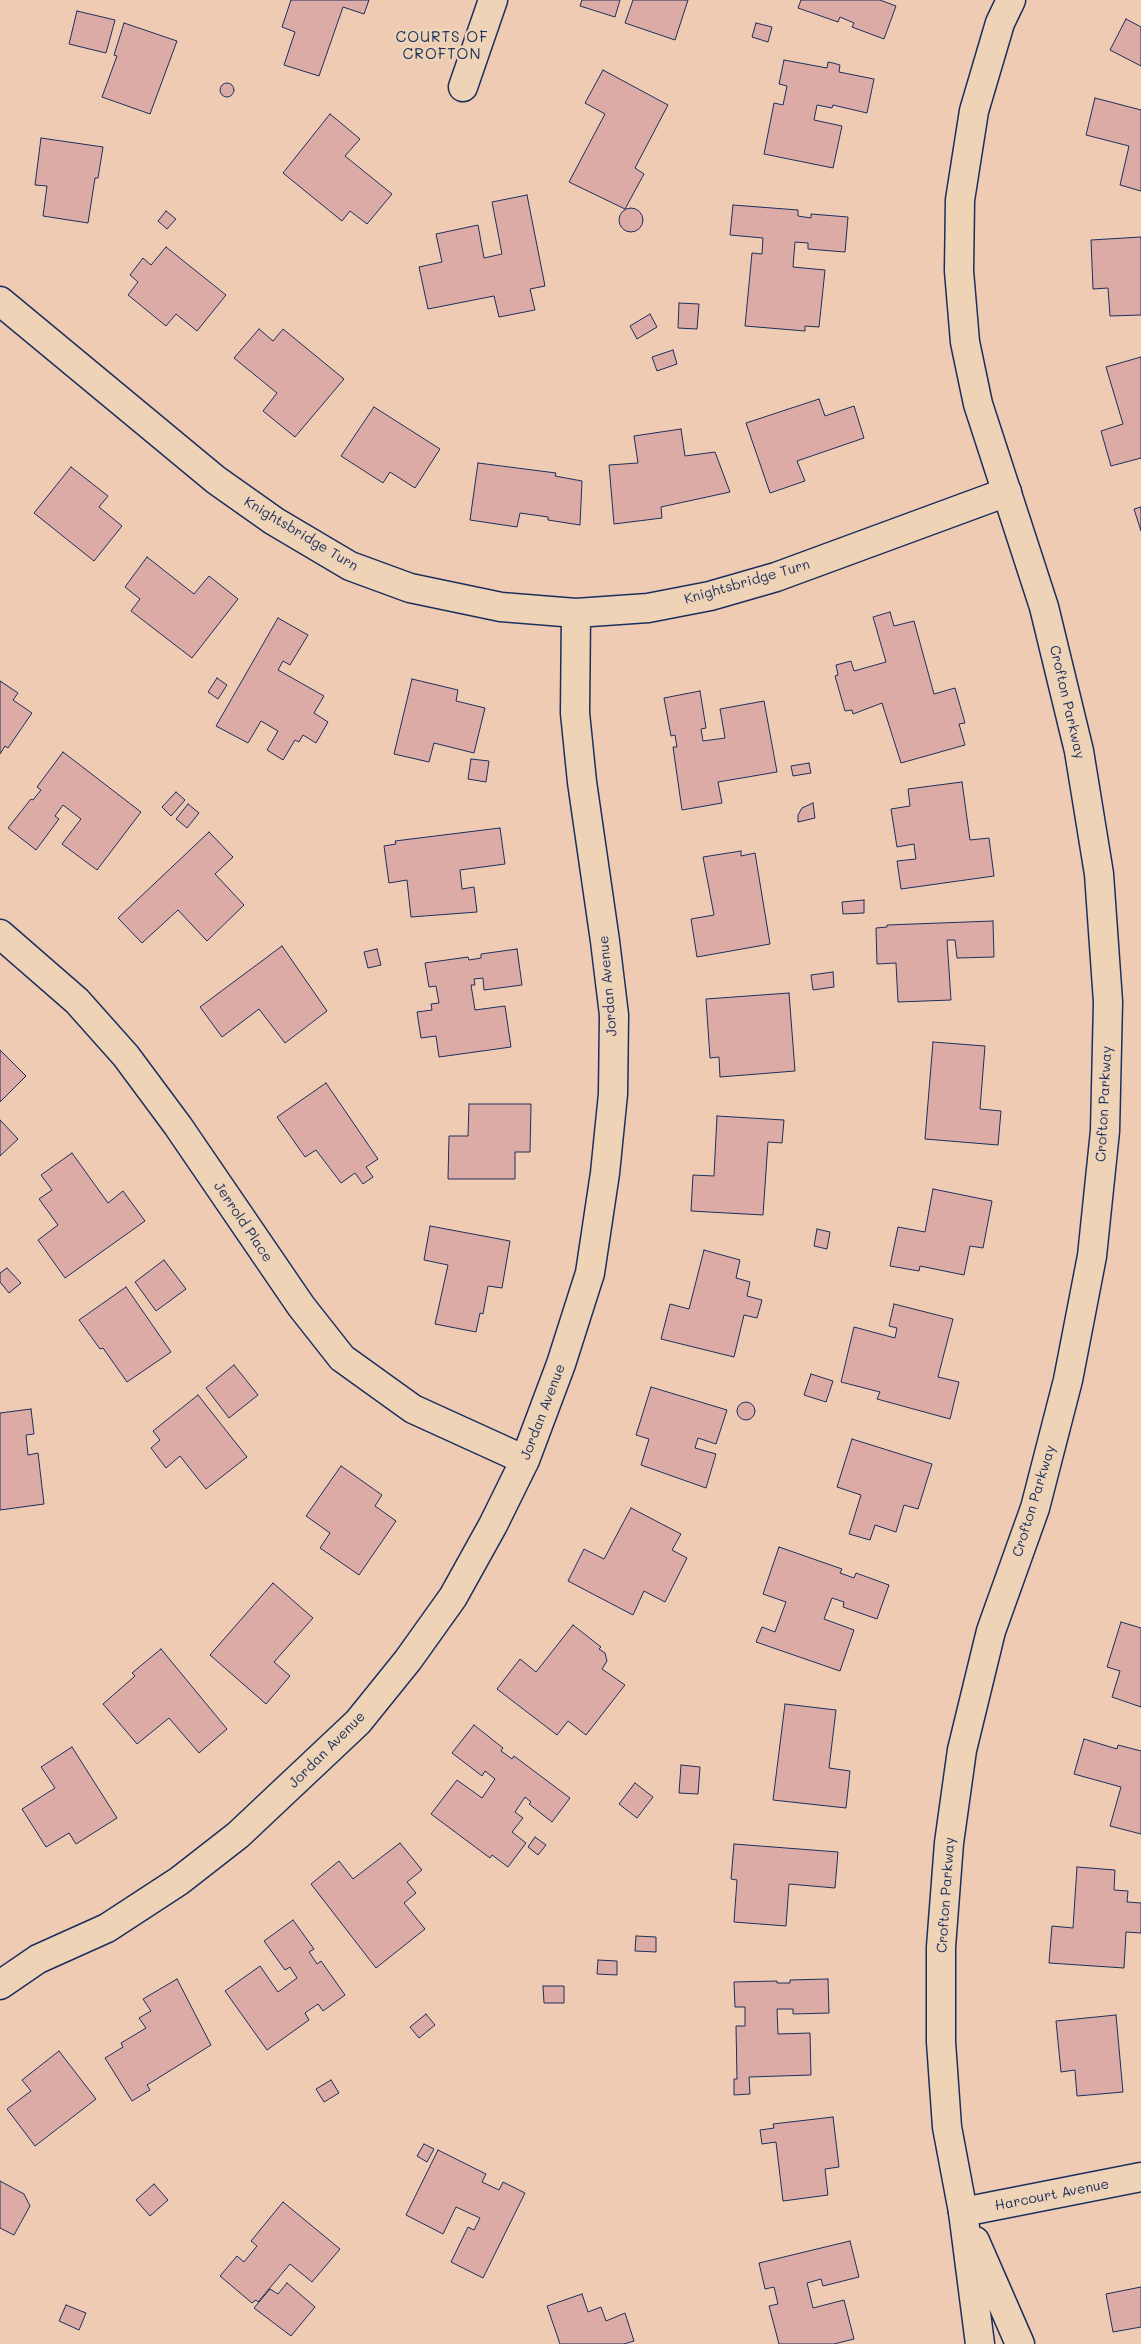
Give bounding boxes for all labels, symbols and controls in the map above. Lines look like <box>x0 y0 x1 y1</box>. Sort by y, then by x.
district label: COURTS OF CROFTON <box>394 28 490 63</box>
street label: Knightsbridge Turn <box>241 493 361 575</box>
street label: Knightsbridge Turn <box>682 556 812 608</box>
street label: Crofton Parkway <box>1046 644 1088 760</box>
street label: Jordan Avenue <box>595 935 621 1037</box>
street label: Crofton Parkway <box>1093 1046 1115 1162</box>
street label: Jerrold Place <box>210 1179 276 1265</box>
street label: Jordan Avenue <box>517 1362 569 1462</box>
street label: Crofton Parkway <box>1009 1443 1059 1559</box>
street label: Jordan Avenue <box>285 1708 369 1792</box>
street label: Crofton Parkway <box>934 1837 958 1953</box>
street label: Harcourt Avenue <box>993 2176 1111 2214</box>

